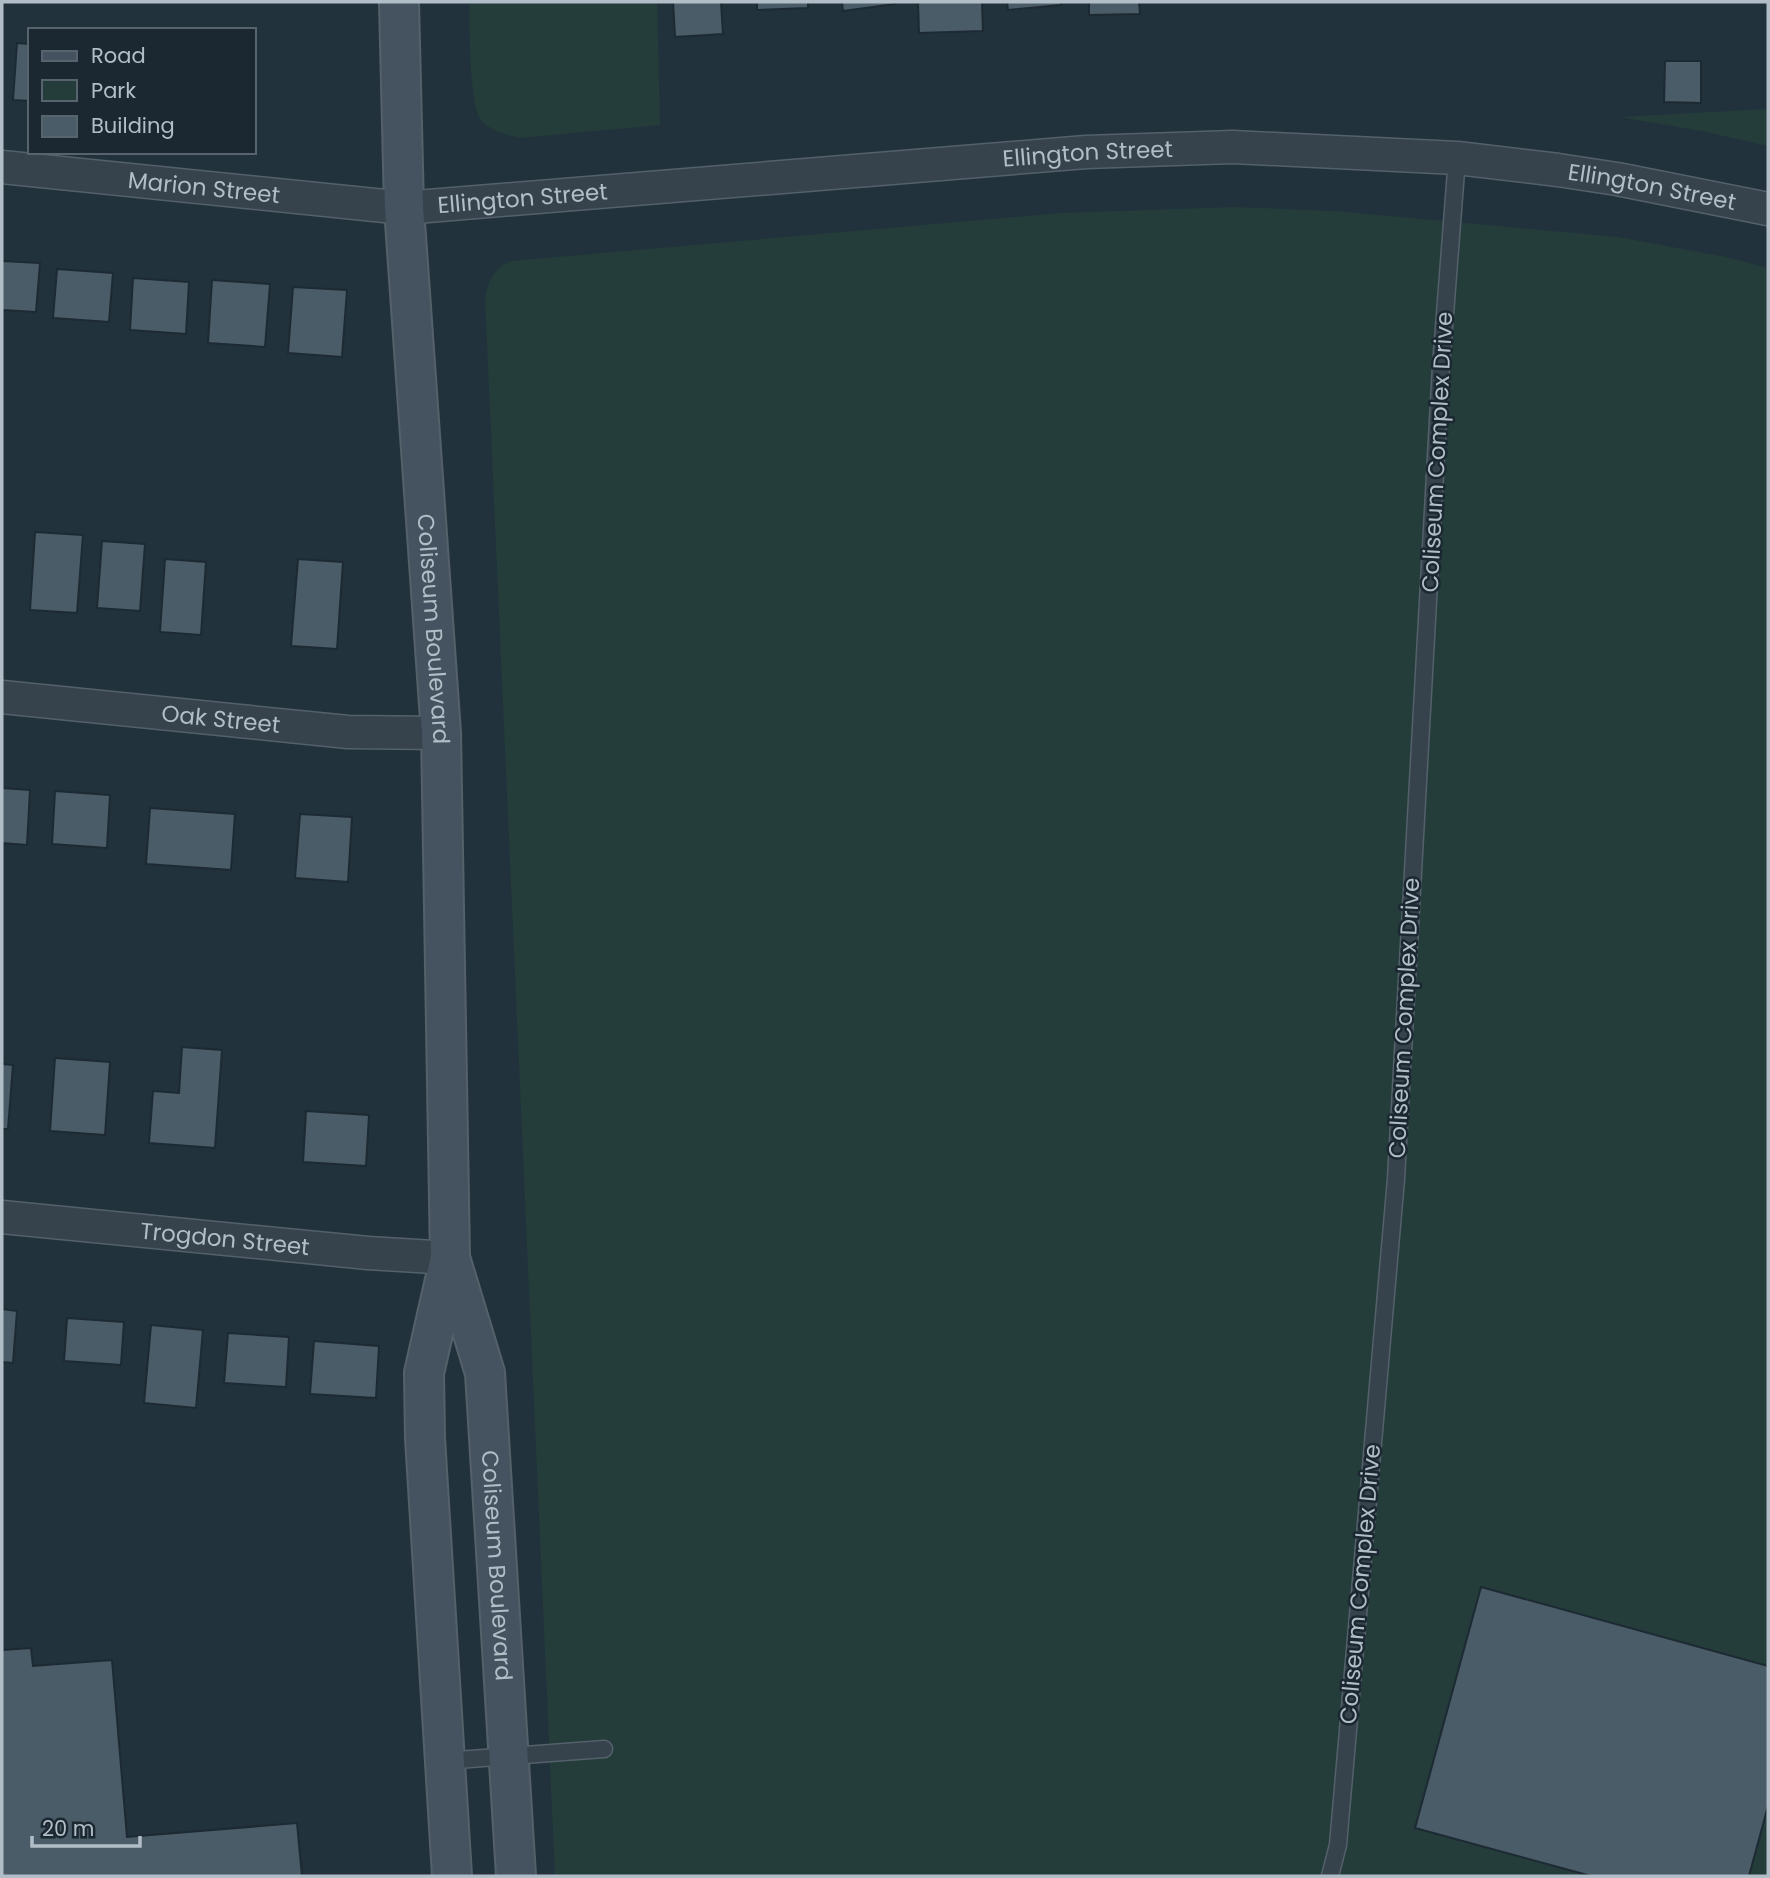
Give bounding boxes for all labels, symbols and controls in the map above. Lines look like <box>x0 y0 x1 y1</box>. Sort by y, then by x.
legend <box>28 28 256 154</box>
text: Road <box>91 41 146 70</box>
text: Park <box>91 76 136 105</box>
text: Building <box>91 111 175 140</box>
street label: Ellington Street <box>1001 133 1173 175</box>
street label: Ellington Street <box>1566 156 1739 218</box>
street label: Marion Street <box>126 164 282 211</box>
street label: Ellington Street <box>436 175 609 221</box>
street label: Coliseum Complex Drive <box>1414 311 1460 593</box>
street label: Coliseum Boulevard <box>410 513 457 744</box>
street label: Oak Street <box>160 697 282 741</box>
street label: Coliseum Complex Drive <box>1381 877 1427 1159</box>
street label: Trogdon Street <box>139 1215 311 1263</box>
street label: Coliseum Complex Drive <box>1332 1443 1388 1725</box>
street label: Coliseum Boulevard <box>474 1449 520 1682</box>
scale bar <box>32 1804 140 1848</box>
text: 20 m <box>42 1814 95 1843</box>

